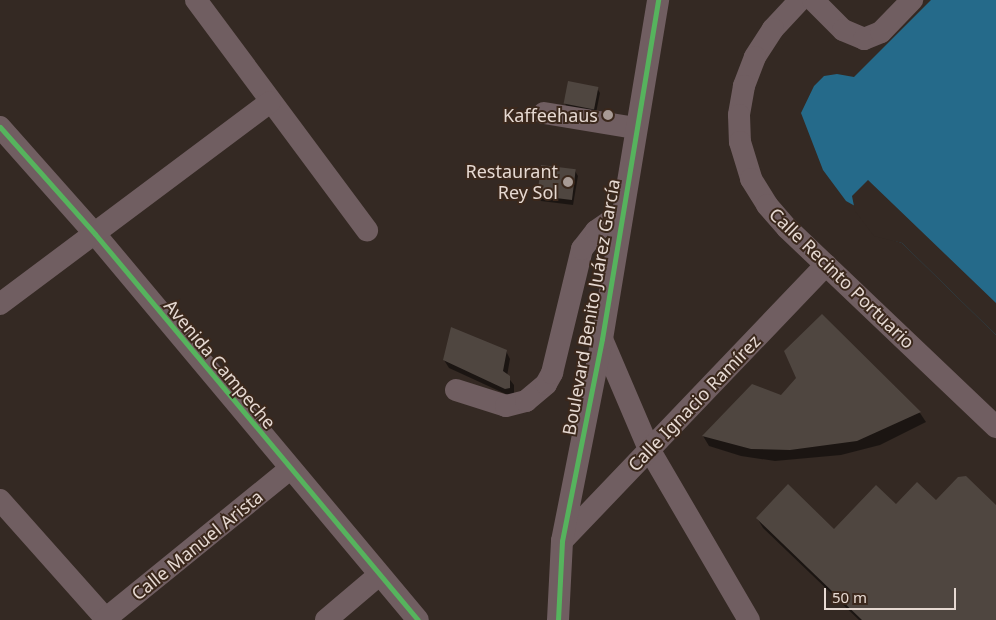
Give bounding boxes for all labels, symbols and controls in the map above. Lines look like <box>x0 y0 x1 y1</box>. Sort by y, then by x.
place label: Kaffeehaus <box>503 104 598 126</box>
marker: Kaffeehaus <box>602 109 614 121</box>
place label: Restaurant Rey Sol <box>466 161 558 203</box>
marker: Restaurant Rey Sol <box>562 176 574 188</box>
street label: Boulevard Benito Juárez García <box>558 177 624 437</box>
street label: Calle Recinto Portuario <box>765 203 919 353</box>
street label: Avenida Campeche <box>160 295 280 433</box>
street label: Calle Ignacio Ramírez <box>623 330 765 476</box>
street label: Calle Manuel Arista <box>127 485 267 605</box>
scale bar <box>826 578 958 610</box>
text: 50 m <box>832 587 867 607</box>

